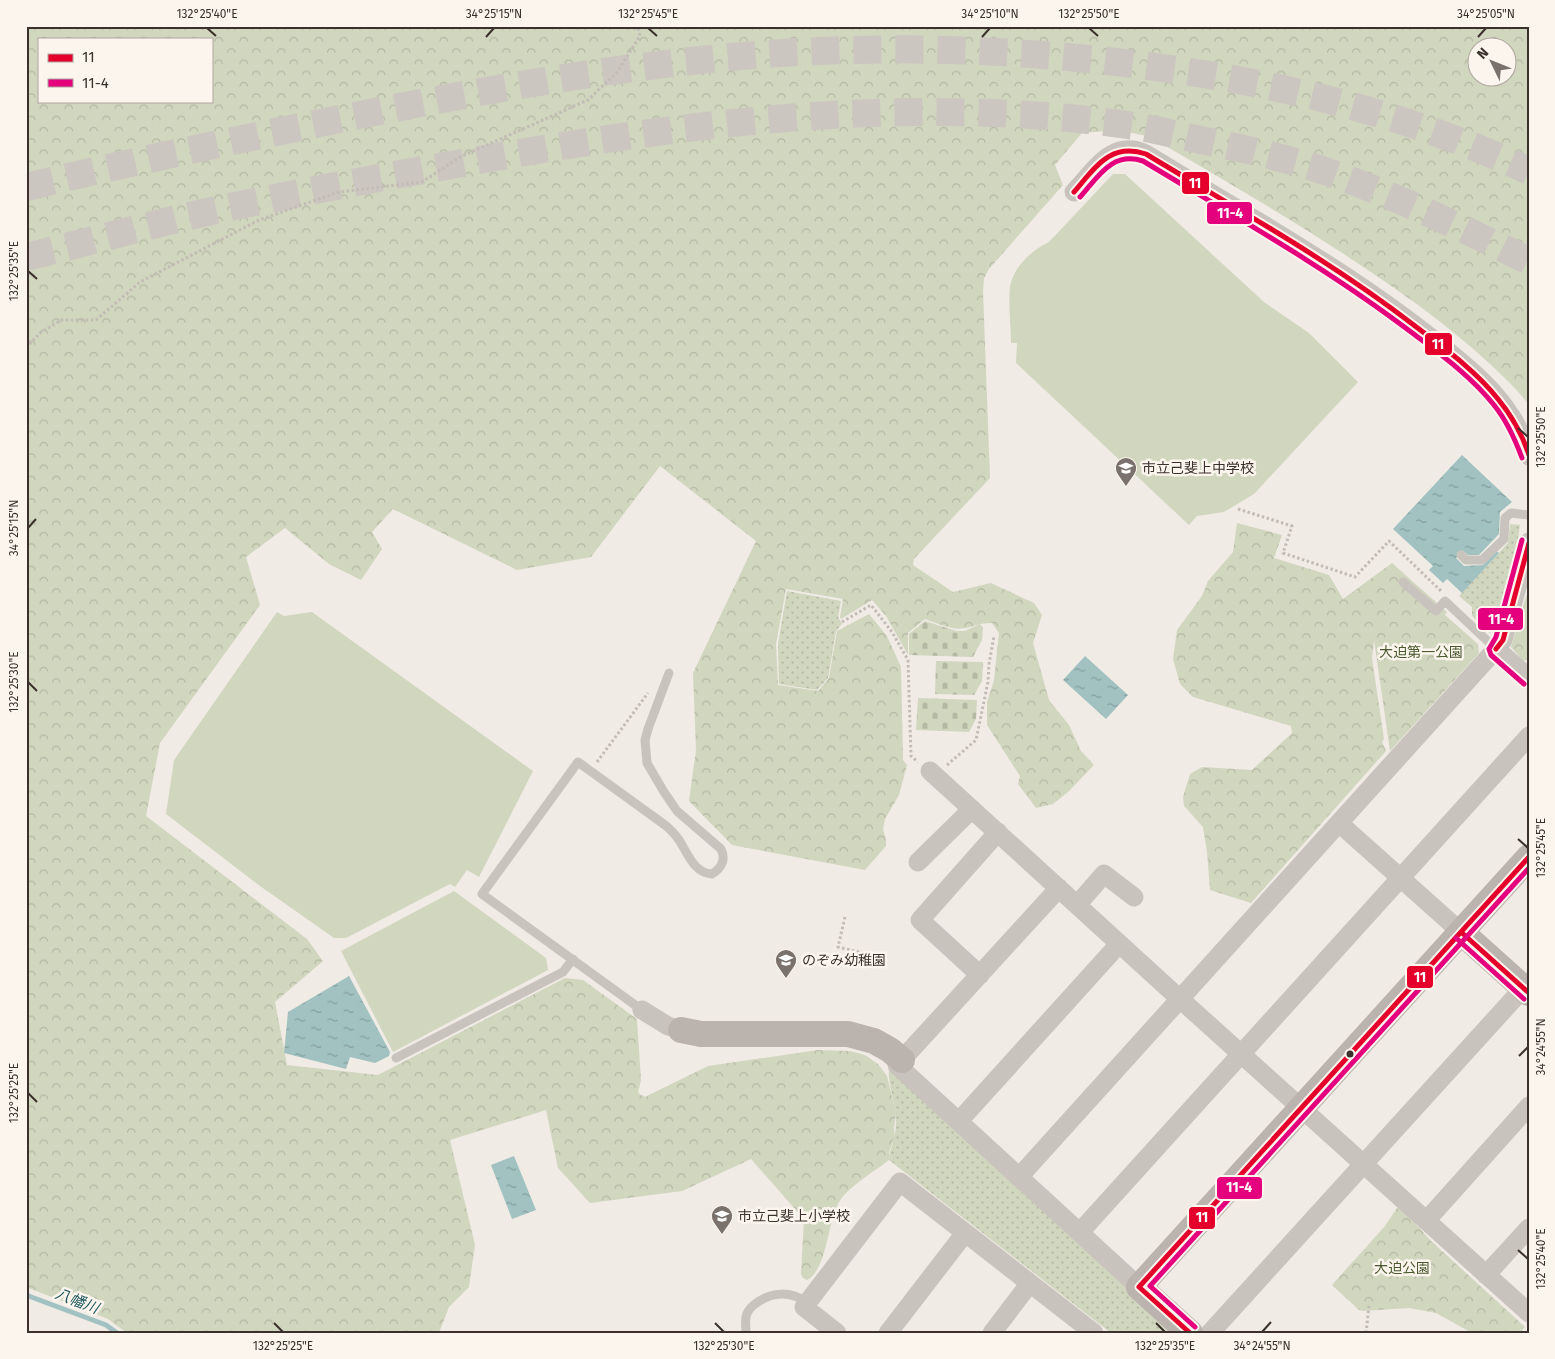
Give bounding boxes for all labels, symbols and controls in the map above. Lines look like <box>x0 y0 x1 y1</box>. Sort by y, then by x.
text: 132°25'40"E <box>176 7 238 21</box>
text: 34°25'15"N <box>466 7 522 21</box>
text: 132°25'45"E <box>618 7 678 21</box>
text: 34°25'10"N <box>961 7 1019 21</box>
text: 132°25'50"E <box>1058 7 1120 21</box>
text: 34°25'05"N <box>1457 7 1515 21</box>
legend <box>38 38 212 102</box>
north arrow <box>1468 38 1518 88</box>
text: N <box>1473 44 1492 63</box>
text: 11 <box>82 48 95 66</box>
text: 11-4 <box>82 74 109 92</box>
line badge: 11 <box>1181 171 1210 195</box>
text: 11 <box>1189 175 1201 192</box>
line badge: 11-4 <box>1206 201 1253 225</box>
text: 11-4 <box>1217 205 1243 222</box>
text: 132°25'35"E <box>7 241 21 301</box>
line badge: 11 <box>1424 332 1453 356</box>
text: 11 <box>1432 336 1444 353</box>
text: 132°25'50"E <box>1534 406 1548 468</box>
school or university icon: 市立己斐上中学校 <box>1114 456 1138 487</box>
place label: 市立己斐上中学校 <box>1142 460 1254 477</box>
text: 34°25'15"N <box>7 500 21 556</box>
line badge: 11-4 <box>1477 607 1524 631</box>
text: 11-4 <box>1488 611 1514 628</box>
park label: 大迫第一公園 <box>1379 644 1463 661</box>
text: 132°25'30"E <box>7 651 21 713</box>
text: 132°25'45"E <box>1534 818 1548 878</box>
school or university icon: のぞみ幼稚園 <box>774 948 798 979</box>
place label: のぞみ幼稚園 <box>802 952 886 969</box>
line badge: 11 <box>1406 965 1434 989</box>
text: 11 <box>1414 969 1426 986</box>
text: 34°24'55"N <box>1534 1018 1548 1076</box>
unlabelled marker <box>1345 1049 1355 1059</box>
text: 132°25'25"E <box>7 1063 21 1123</box>
line badge: 11-4 <box>1216 1176 1263 1200</box>
text: 11-4 <box>1226 1179 1252 1196</box>
school or university icon: 市立己斐上小学校 <box>710 1204 734 1235</box>
line badge: 11 <box>1188 1206 1216 1230</box>
place label: 市立己斐上小学校 <box>738 1208 850 1225</box>
text: 11 <box>1196 1209 1208 1226</box>
text: 132°25'40"E <box>1534 1228 1548 1290</box>
park label: 大迫公園 <box>1374 1260 1430 1277</box>
water label: 八幡川 <box>53 1285 103 1318</box>
text: 132°25'25"E <box>253 1339 313 1353</box>
text: 132°25'30"E <box>693 1339 755 1353</box>
text: 132°25'35"E <box>1135 1339 1195 1353</box>
text: 34°24'55"N <box>1233 1339 1291 1353</box>

